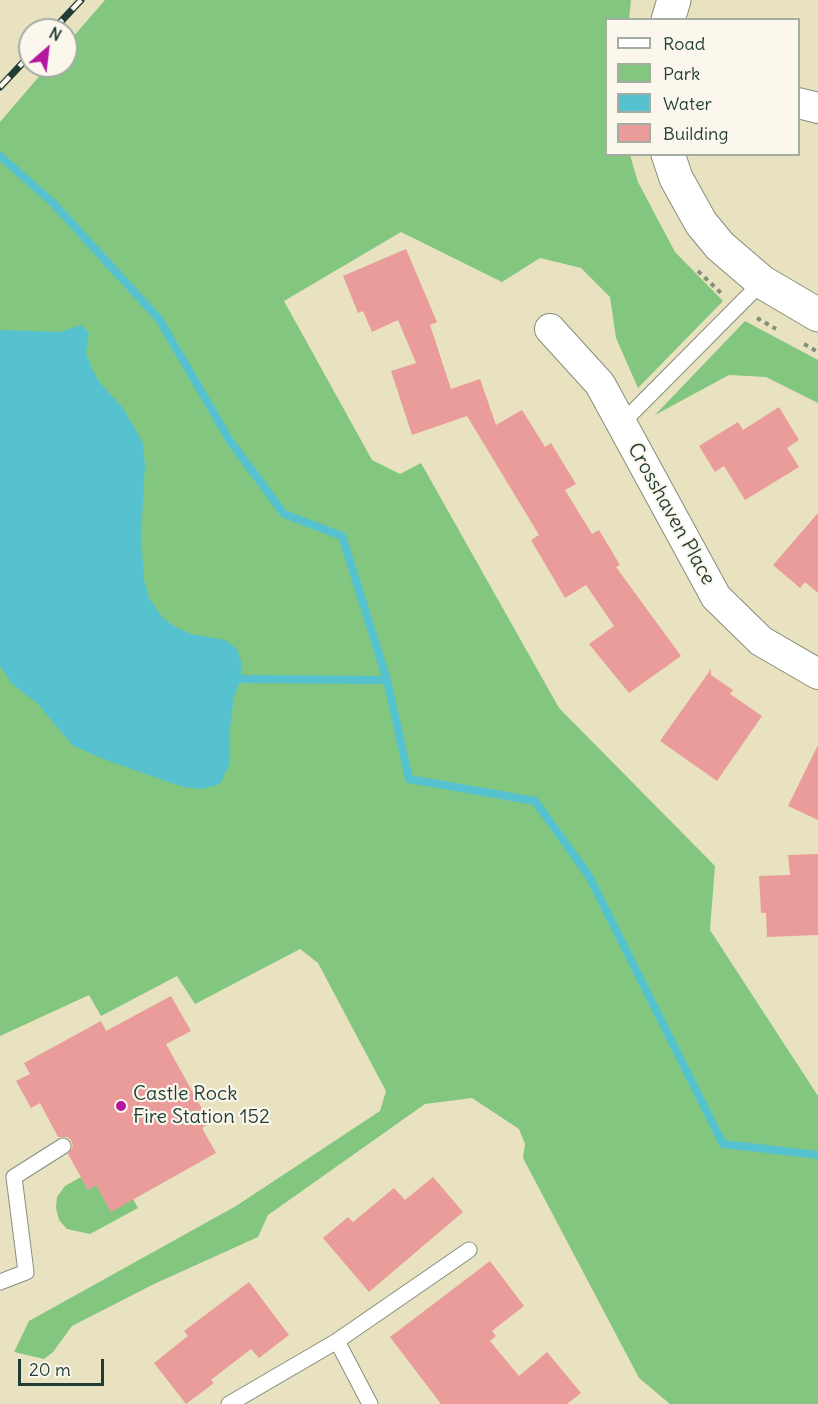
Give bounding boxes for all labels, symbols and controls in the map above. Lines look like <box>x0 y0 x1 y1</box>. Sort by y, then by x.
north arrow <box>18 18 78 78</box>
legend <box>605 18 800 156</box>
text: N <box>46 22 65 45</box>
text: Road <box>663 32 705 55</box>
text: Park <box>663 62 700 85</box>
text: Water <box>663 92 712 115</box>
text: Building <box>663 122 728 145</box>
street label: Crosshaven Place <box>622 439 720 589</box>
place label: Castle Rock Fire Station 152 <box>133 1082 270 1129</box>
marker: Castle Rock Fire Station 152 <box>114 1099 128 1113</box>
scale bar <box>21 1347 106 1385</box>
text: 20 m <box>29 1358 71 1381</box>

